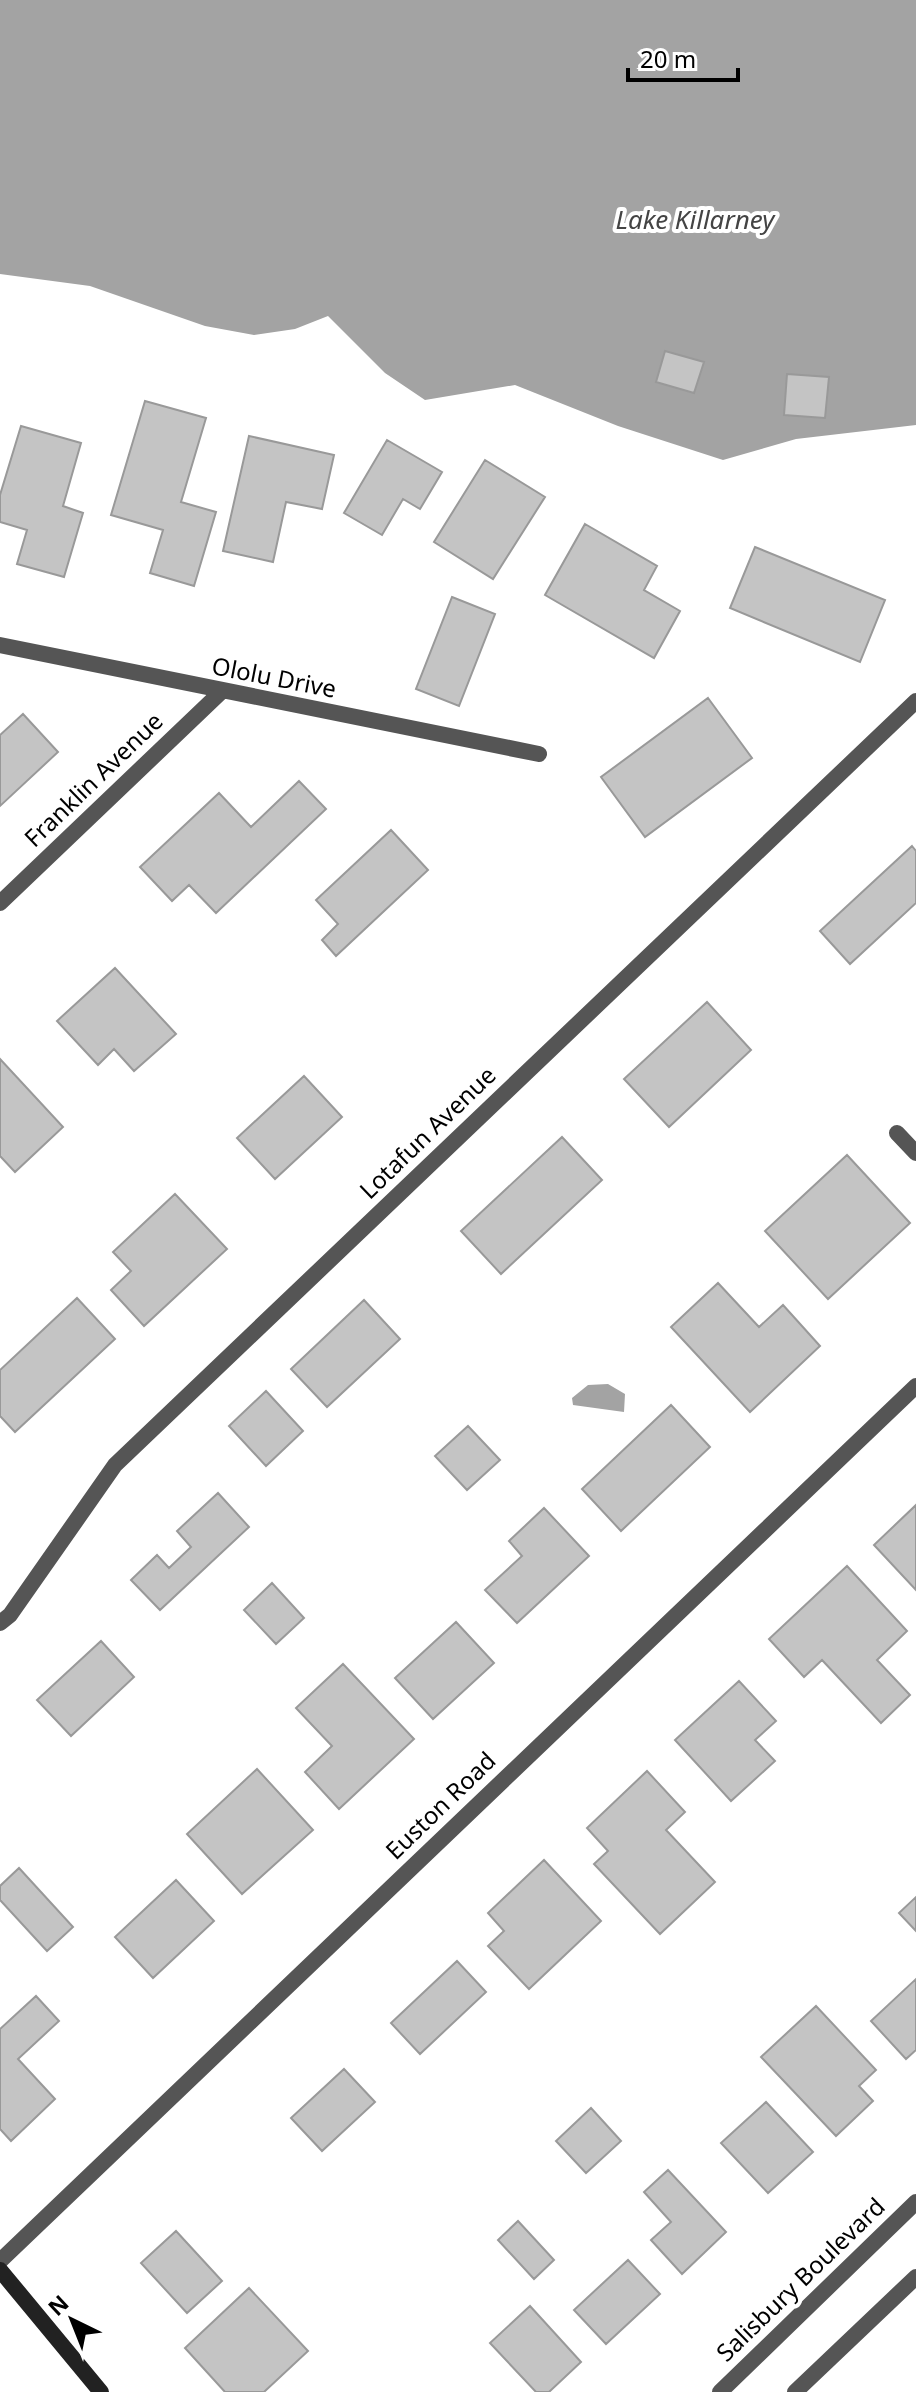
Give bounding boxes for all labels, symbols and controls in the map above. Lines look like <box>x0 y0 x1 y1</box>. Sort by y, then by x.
scale bar <box>628 32 738 82</box>
text: 20 m <box>640 42 696 75</box>
water label: Lake Killarney <box>616 201 776 237</box>
street label: Ololu Drive <box>209 648 339 705</box>
street label: Franklin Avenue <box>16 704 169 854</box>
street label: Lotafun Avenue <box>352 1058 502 1205</box>
street label: Euston Road <box>378 1744 502 1866</box>
street label: Salisbury Boulevard <box>708 2190 891 2368</box>
north arrow <box>32 2280 112 2360</box>
text: N <box>41 2288 74 2322</box>

